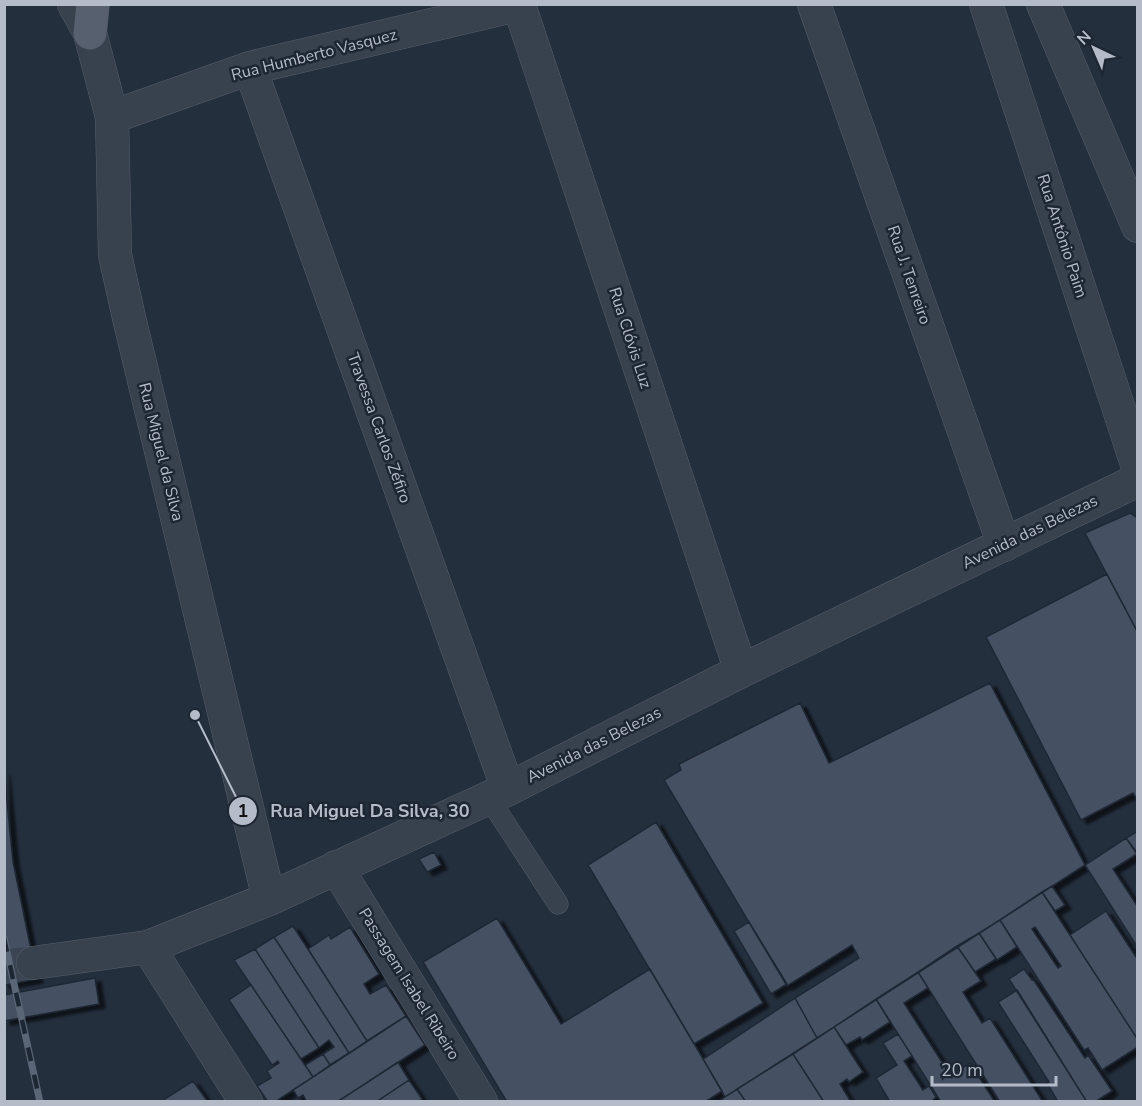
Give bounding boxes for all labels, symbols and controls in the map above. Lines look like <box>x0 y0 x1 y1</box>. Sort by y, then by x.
north arrow <box>1064 18 1124 78</box>
street label: Rua Humberto Vasquez <box>229 24 399 86</box>
text: N <box>1072 26 1096 50</box>
street label: Rua Antônio Paim <box>1032 171 1092 301</box>
street label: Rua J. Tenreiro <box>882 223 936 328</box>
street label: Rua Clóvis Luz <box>603 285 657 391</box>
street label: Travessa Carlos Zéfiro <box>342 350 416 506</box>
street label: Rua Miguel da Silva <box>133 380 189 524</box>
street label: Avenida das Belezas <box>959 490 1101 574</box>
street label: Avenida das Belezas <box>523 702 665 788</box>
callout: Rua Miguel Da Silva, 30 <box>228 793 482 829</box>
text: 1 <box>238 799 248 823</box>
text: Rua Miguel Da Silva, 30 <box>270 799 470 823</box>
street label: Passagem Isabel Ribeiro <box>353 904 465 1064</box>
scale bar <box>932 1049 1056 1087</box>
text: 20 m <box>941 1058 983 1082</box>

